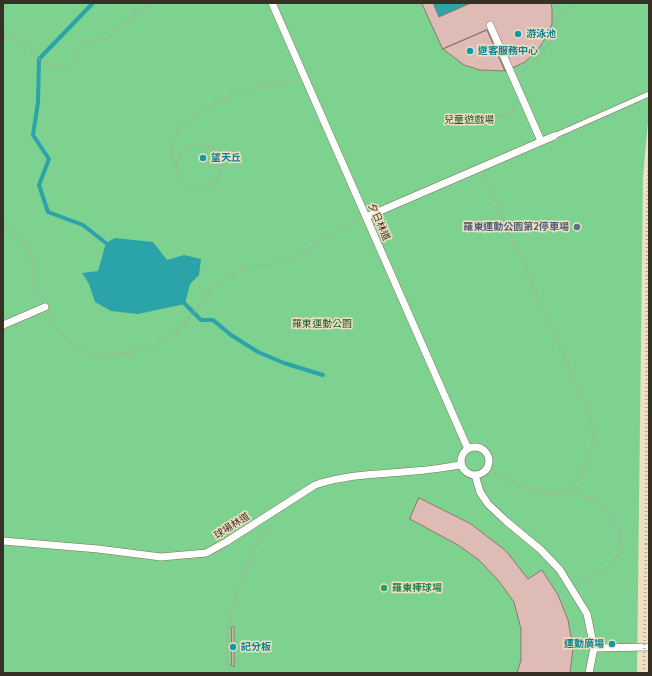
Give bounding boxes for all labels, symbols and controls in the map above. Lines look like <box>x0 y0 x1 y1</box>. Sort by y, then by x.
place label: 游泳池 <box>526 28 556 40</box>
marker: 游泳池 <box>513 29 523 39</box>
place label: 遊客服務中心 <box>478 45 538 57</box>
marker: 遊客服務中心 <box>465 46 475 56</box>
park label: 兒童遊戲場 <box>444 114 494 126</box>
place label: 望天丘 <box>211 152 241 164</box>
marker: 望天丘 <box>198 153 208 163</box>
street label: 夕日林道 <box>365 201 393 243</box>
place label: 羅東運動公園第2停車場 <box>463 221 569 233</box>
marker: 羅東運動公園第2停車場 <box>572 222 582 232</box>
park label: 羅東運動公園 <box>292 318 352 330</box>
street label: 球場林道 <box>212 510 252 542</box>
place label: 羅東棒球場 <box>392 582 442 594</box>
marker: 羅東棒球場 <box>379 583 389 593</box>
place label: 運動廣場 <box>564 638 604 650</box>
marker: 運動廣場 <box>607 639 617 649</box>
place label: 記分板 <box>241 641 271 653</box>
marker: 記分板 <box>228 642 238 652</box>

